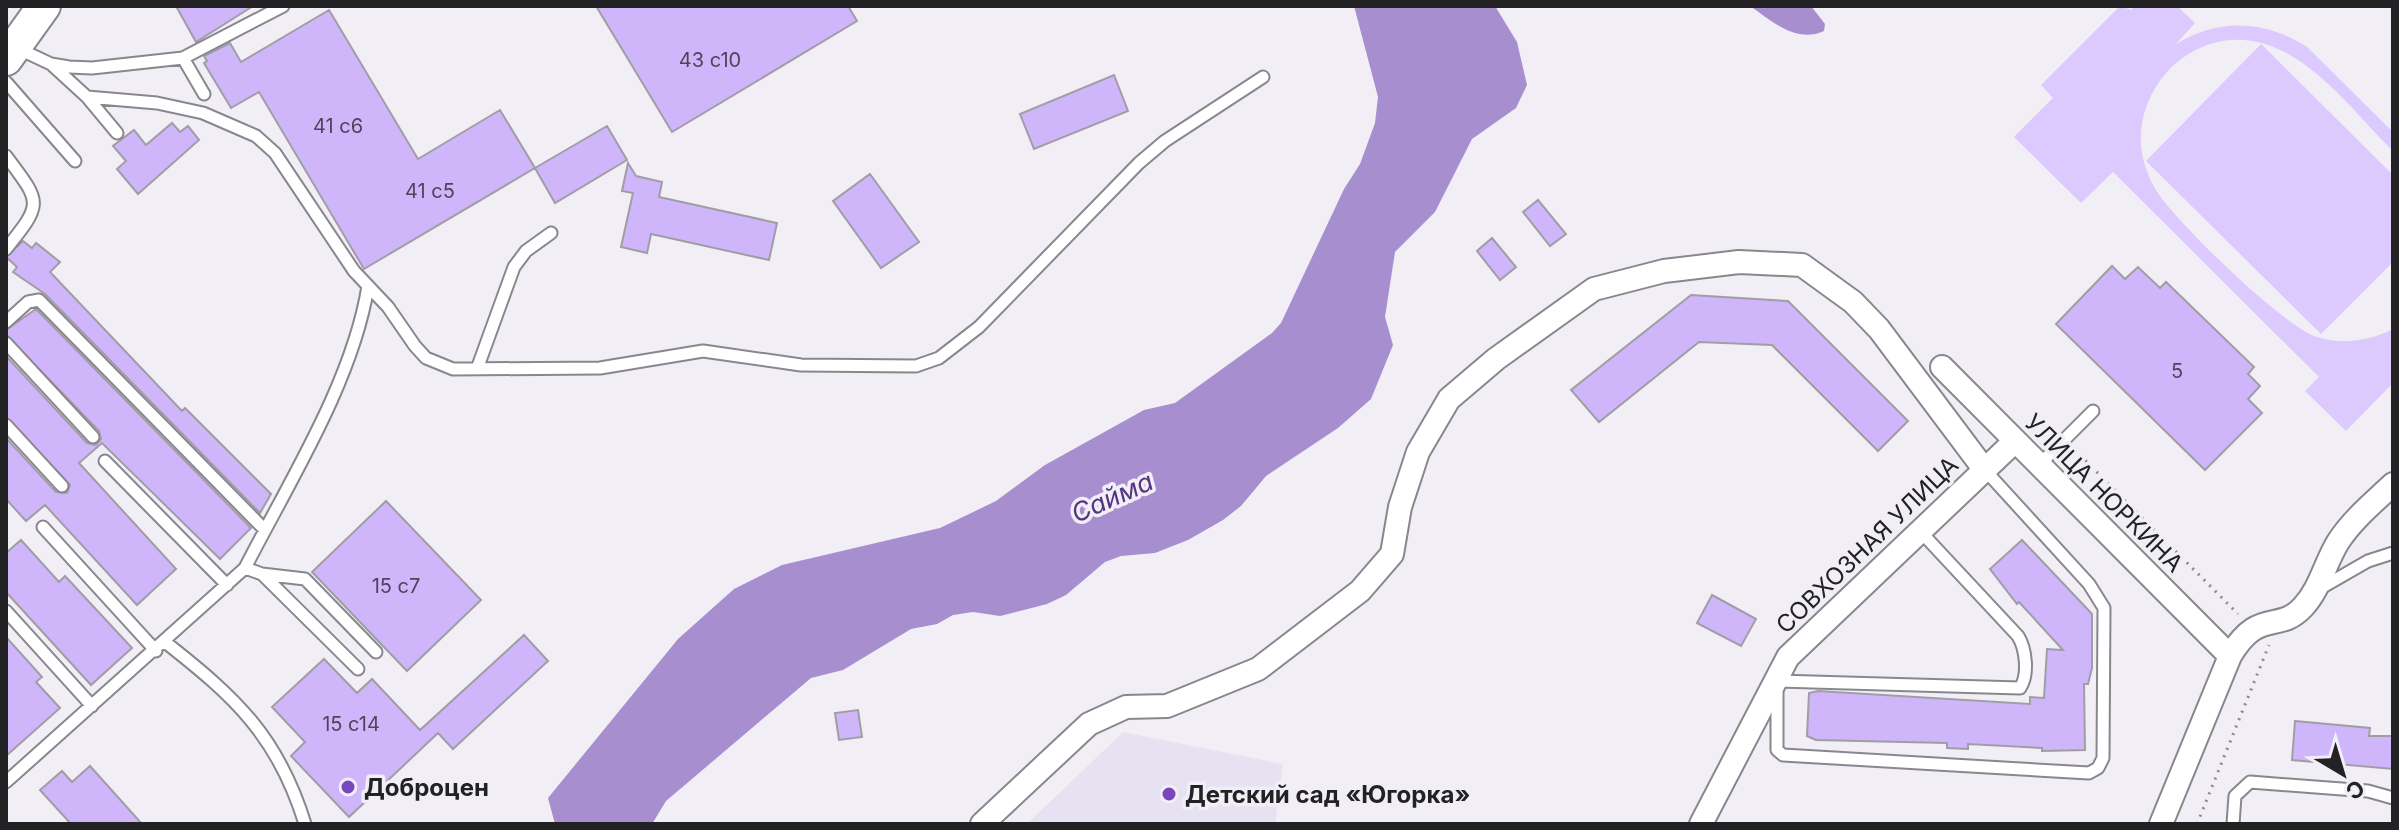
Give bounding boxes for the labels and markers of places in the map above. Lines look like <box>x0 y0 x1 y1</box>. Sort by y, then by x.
place label: Доброцен <box>364 773 489 802</box>
marker: Доброцен <box>339 778 357 796</box>
place label: Детский сад «Югорка» <box>1185 780 1470 809</box>
marker: Детский сад «Югорка» <box>1160 785 1178 803</box>

